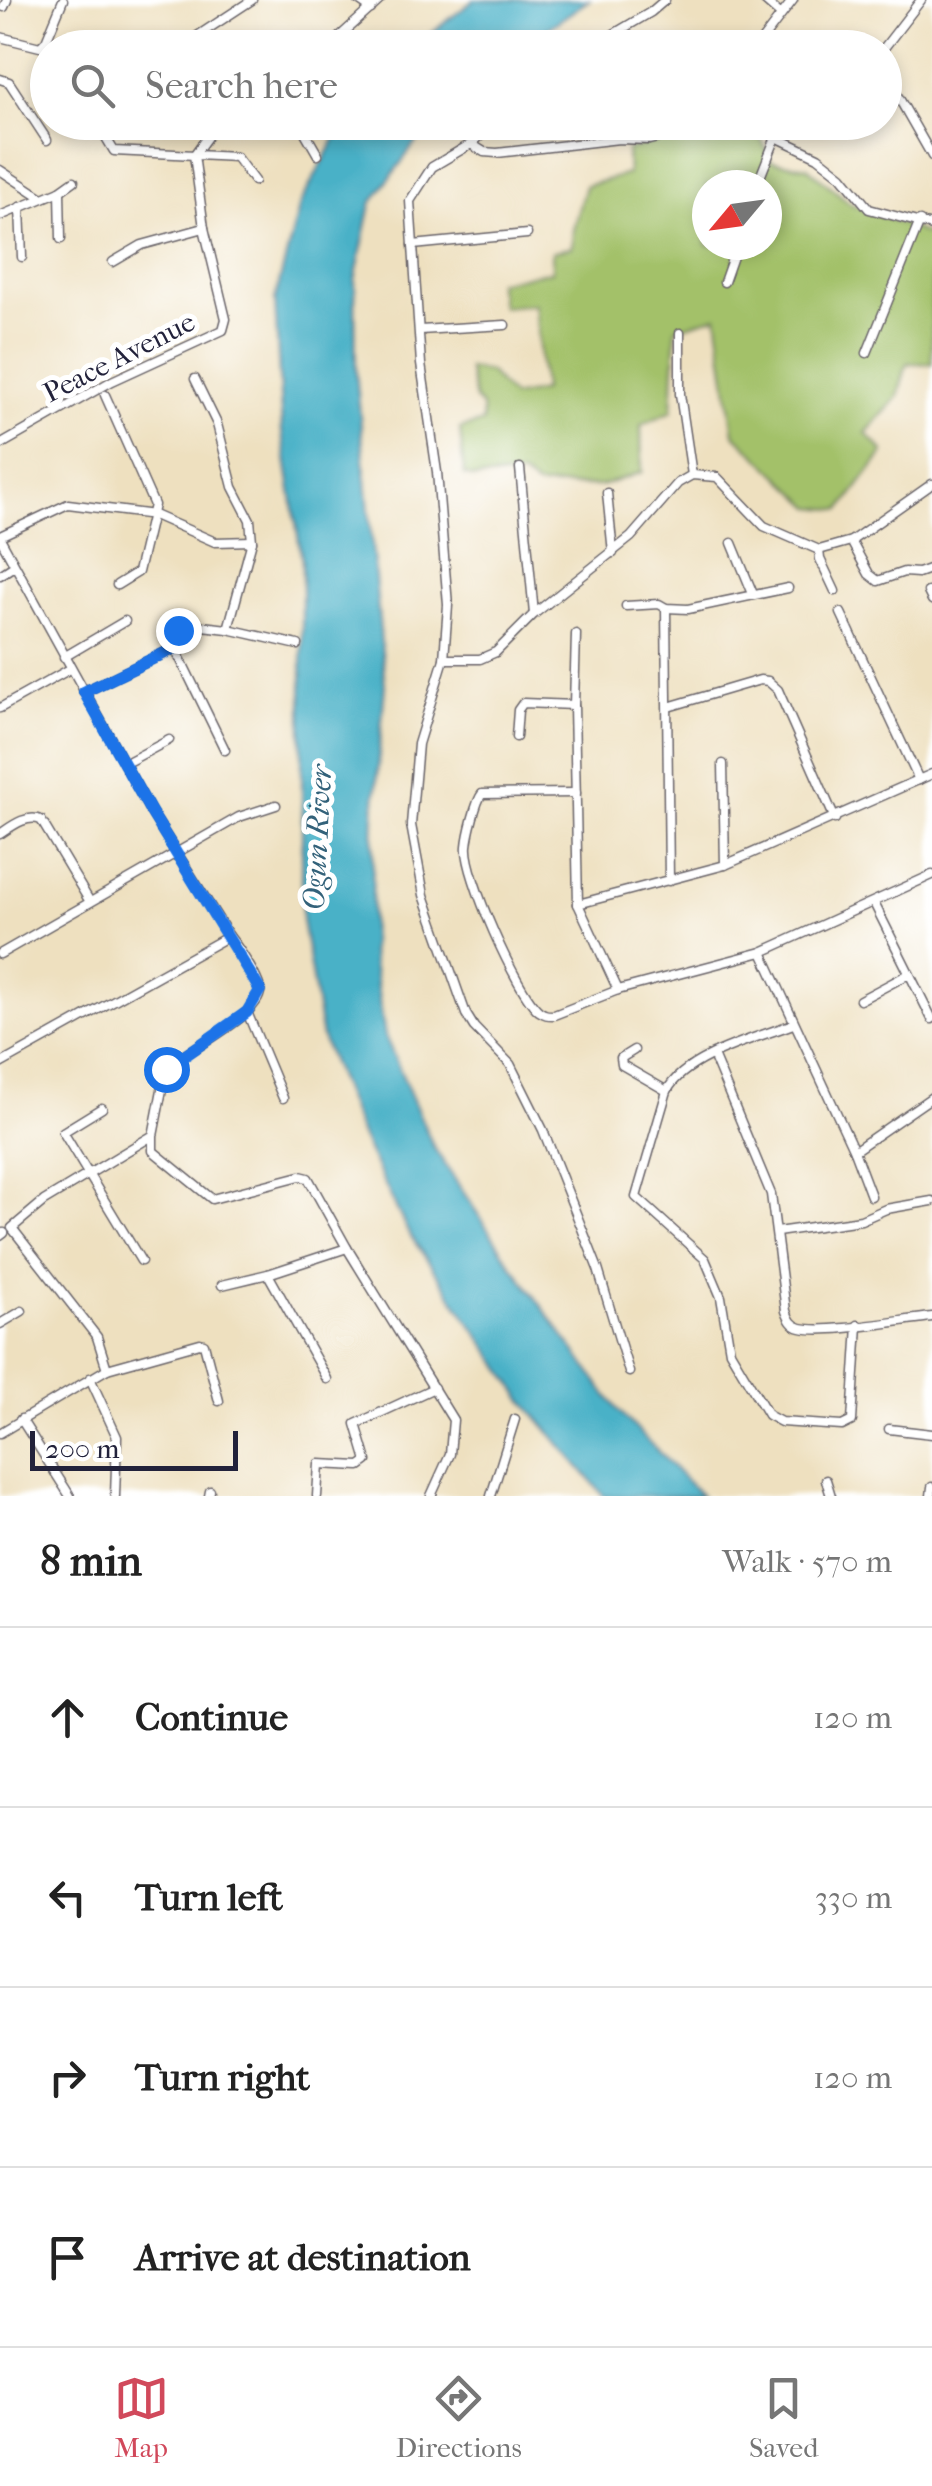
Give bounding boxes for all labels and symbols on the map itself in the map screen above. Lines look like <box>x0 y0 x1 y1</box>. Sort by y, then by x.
north arrow <box>692 170 782 260</box>
street label: Peace Avenue <box>38 305 200 409</box>
route end <box>156 608 202 654</box>
water label: Ogun River <box>297 762 339 912</box>
route start <box>144 1047 190 1093</box>
scale bar <box>30 1426 238 1470</box>

